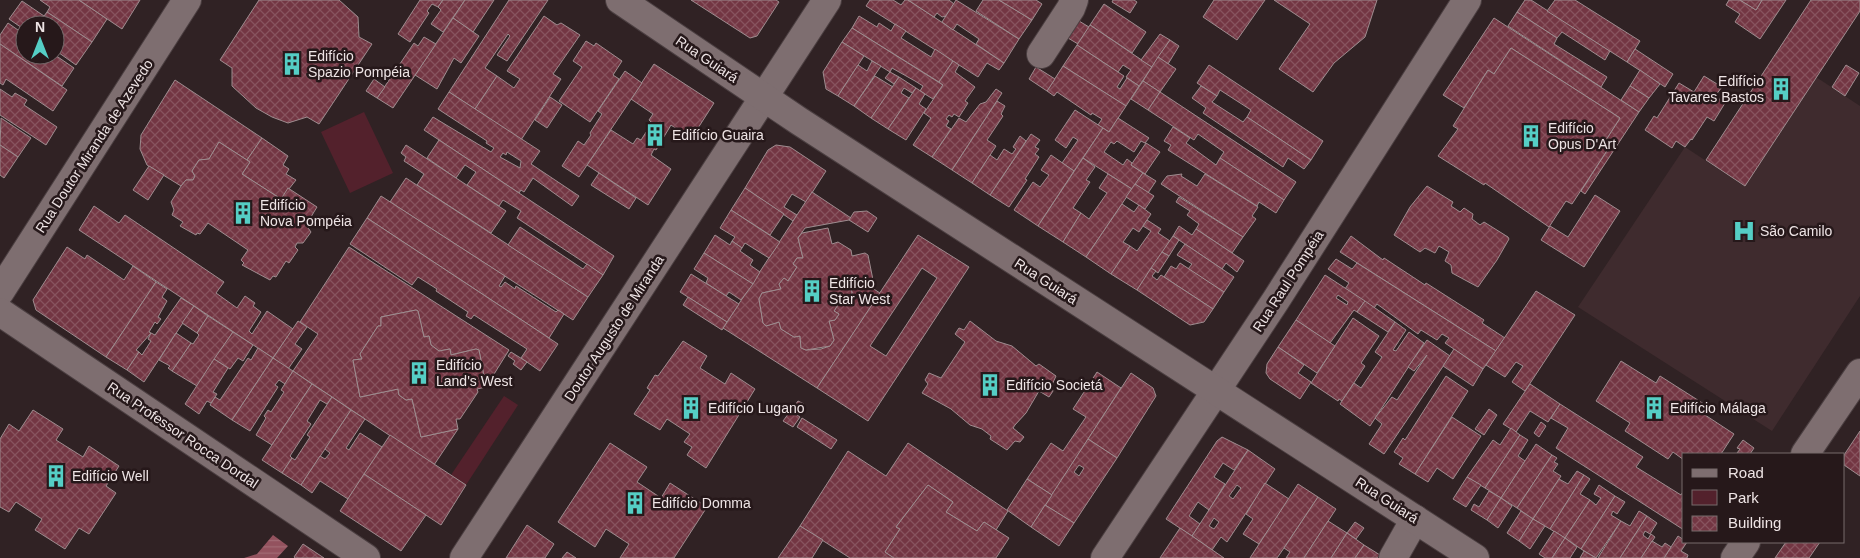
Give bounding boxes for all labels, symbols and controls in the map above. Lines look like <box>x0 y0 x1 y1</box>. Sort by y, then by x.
north arrow <box>15 15 65 65</box>
text: N <box>35 19 45 35</box>
street label: Rua Guiará <box>673 32 741 86</box>
place label: Edifício Spazio Pompéia <box>308 48 410 80</box>
building icon: Edifício Spazio Pompéia <box>279 51 305 77</box>
street label: Rua Doutor Miranda de Azevedo <box>32 56 156 236</box>
place label: Edifício Tavares Bastos <box>1668 73 1764 105</box>
building icon: Edifício Tavares Bastos <box>1768 76 1794 102</box>
place label: Edifício Opus D'Art <box>1548 120 1616 152</box>
building icon: Edifício Guaira <box>642 122 668 148</box>
building icon: Edifício Opus D'Art <box>1518 123 1544 149</box>
place label: Edifício Guaira <box>672 127 764 143</box>
place label: Edifício Nova Pompéia <box>260 197 352 229</box>
building icon: Edifício Nova Pompéia <box>230 200 256 226</box>
hospital icon: São Camilo <box>1731 218 1757 244</box>
place label: São Camilo <box>1760 223 1833 239</box>
street label: Rua Raul Pompéia <box>1249 227 1327 335</box>
street label: Doutor Augusto de Miranda <box>561 252 667 404</box>
street label: Rua Guiará <box>1012 255 1081 307</box>
place label: Edifício Star West <box>829 275 890 307</box>
building icon: Edifício Star West <box>799 278 825 304</box>
place label: Edifício Land's West <box>436 357 512 389</box>
building icon: Edifício Land's West <box>406 360 432 386</box>
building icon: Edifício Societá <box>977 372 1003 398</box>
place label: Edifício Societá <box>1006 377 1103 393</box>
street label: Rua Professor Rocca Dordal <box>105 379 261 491</box>
building icon: Edifício Lugano <box>678 395 704 421</box>
building icon: Edifício Málaga <box>1641 395 1667 421</box>
place label: Edifício Lugano <box>708 400 805 416</box>
place label: Edifício Málaga <box>1670 400 1766 416</box>
legend <box>1682 453 1845 543</box>
building icon: Edifício Well <box>43 463 69 489</box>
text: Road <box>1728 464 1764 481</box>
place label: Edifício Well <box>72 468 149 484</box>
street label: Rua Guiará <box>1353 474 1422 526</box>
text: Park <box>1728 489 1759 506</box>
building icon: Edifício Domma <box>622 490 648 516</box>
place label: Edifício Domma <box>652 495 751 511</box>
text: Building <box>1728 514 1781 531</box>

